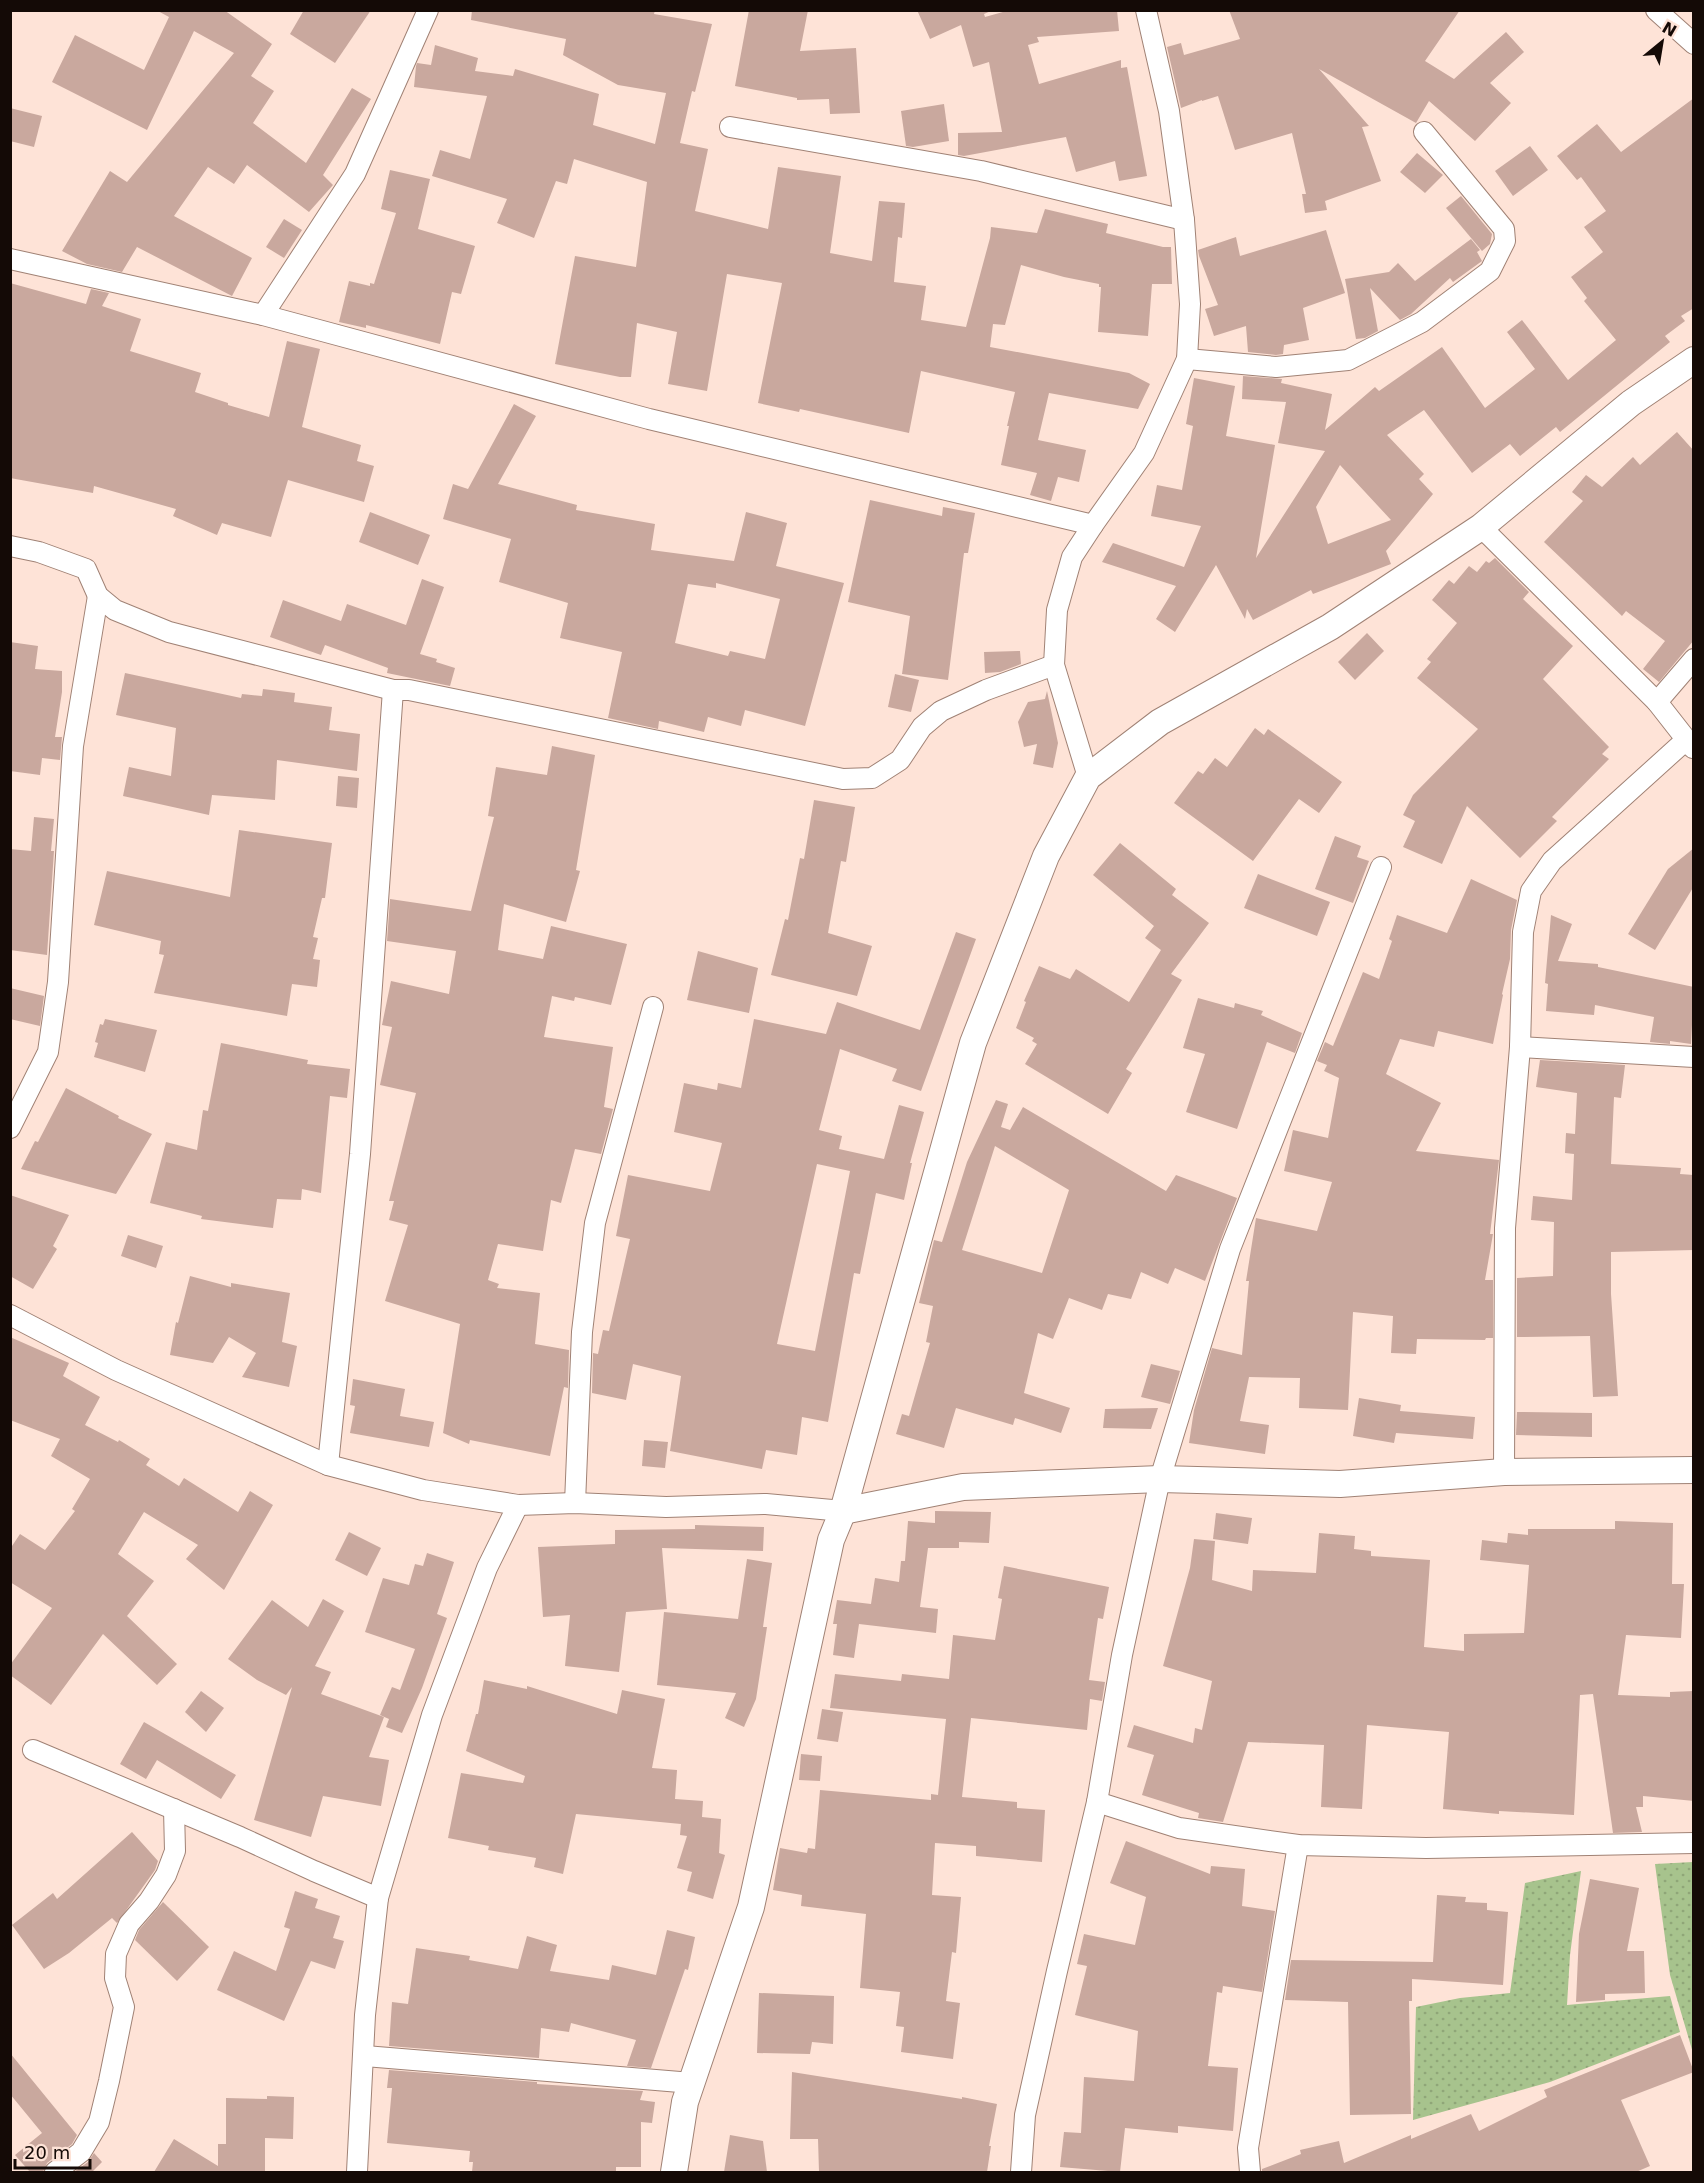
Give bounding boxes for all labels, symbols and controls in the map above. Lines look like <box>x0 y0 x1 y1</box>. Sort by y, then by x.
north arrow <box>1632 12 1692 72</box>
text: N <box>1659 18 1680 41</box>
scale bar <box>15 2132 90 2170</box>
text: 20 m <box>24 2142 70 2163</box>

